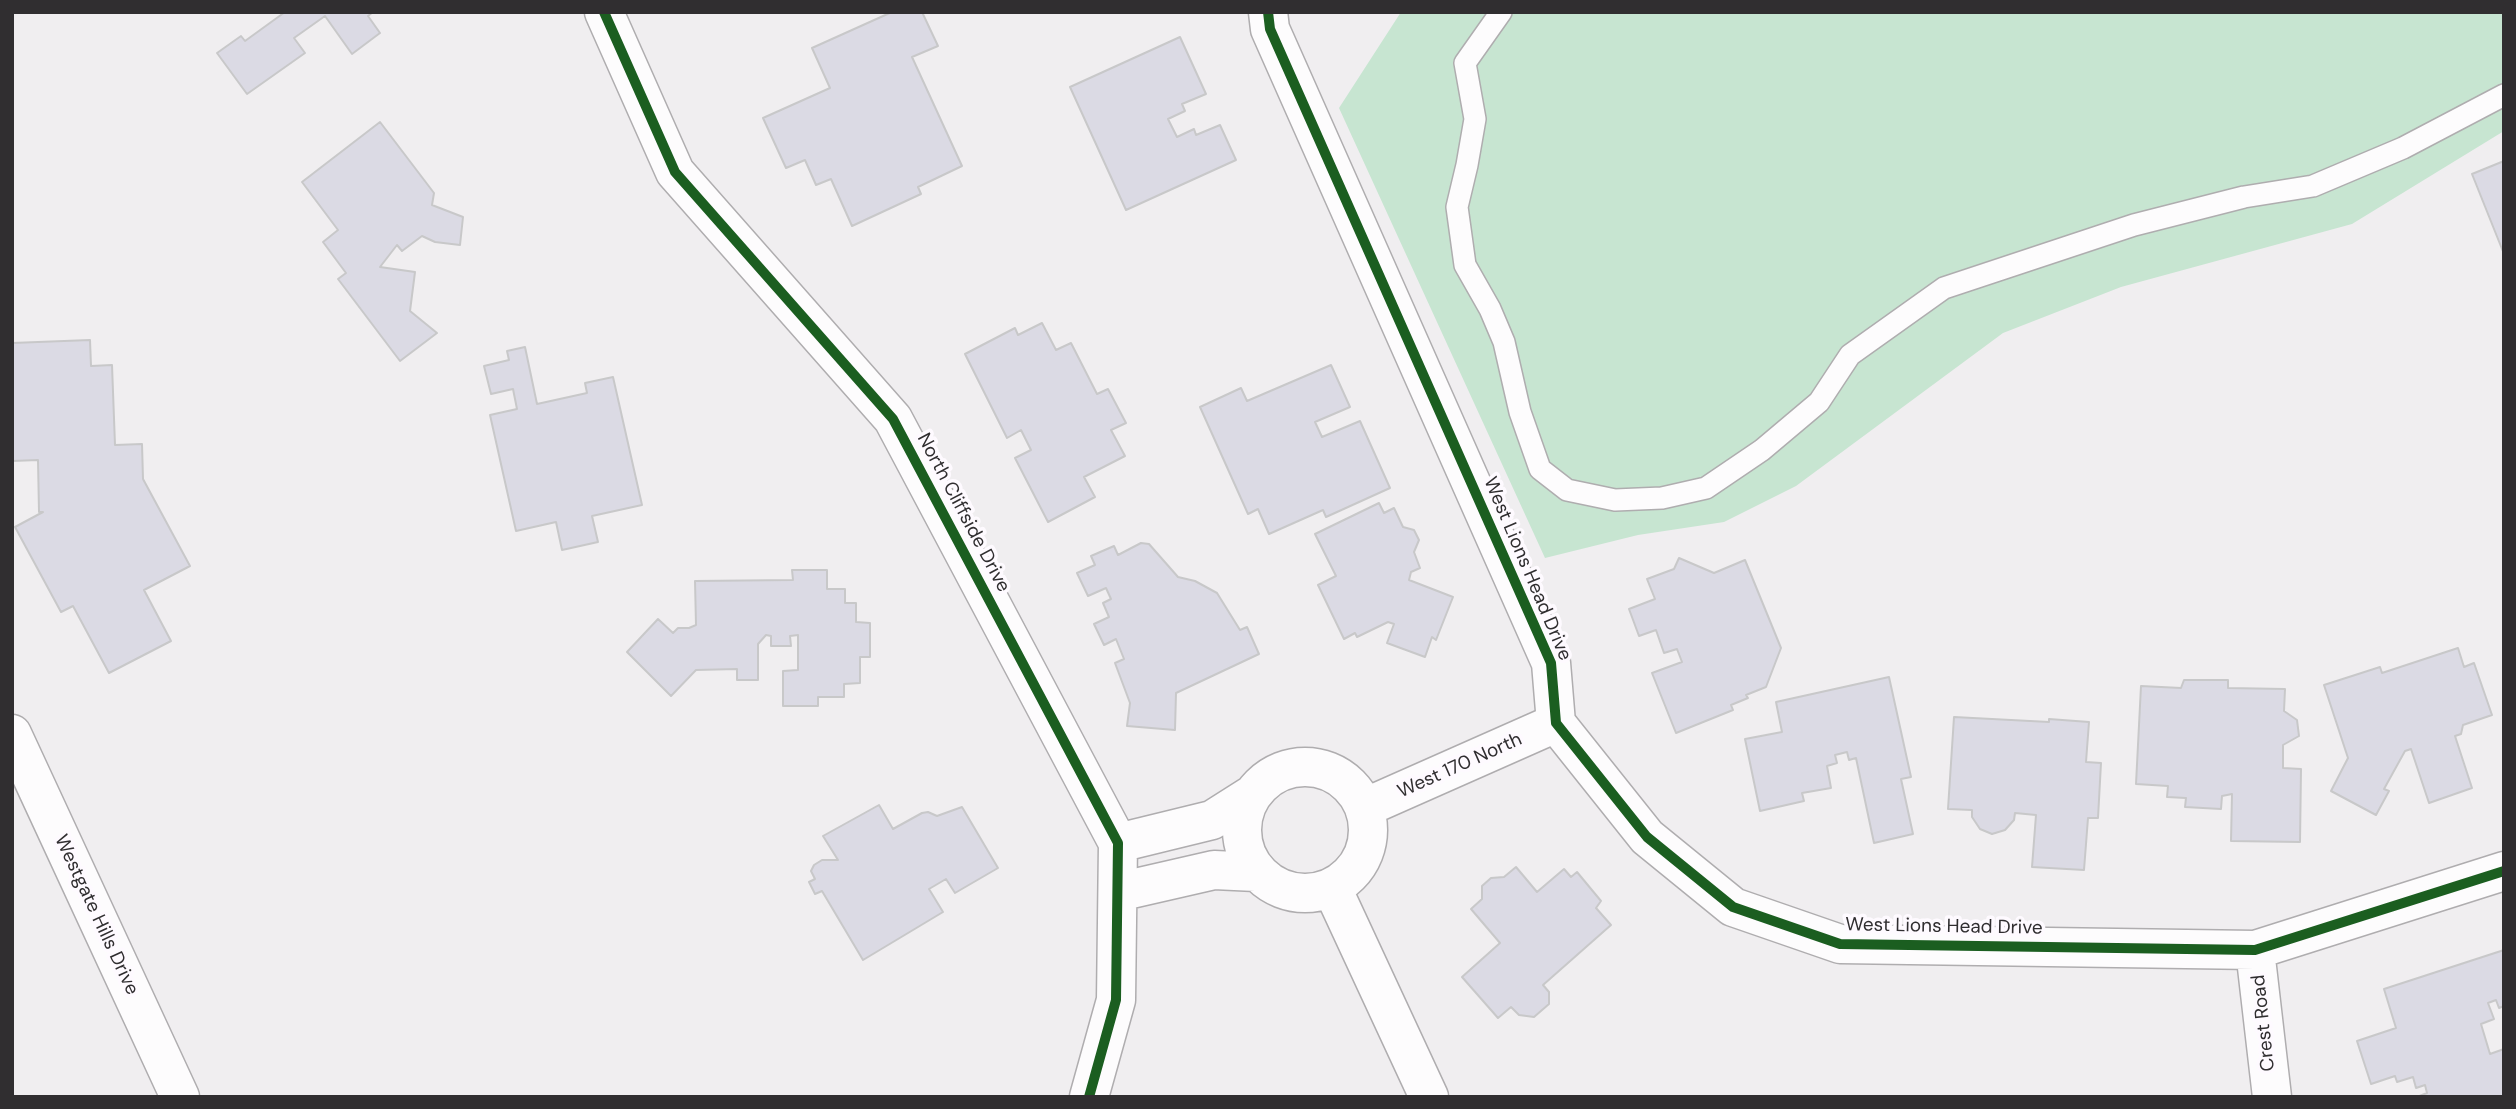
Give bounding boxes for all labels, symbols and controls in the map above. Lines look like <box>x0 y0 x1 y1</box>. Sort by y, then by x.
street label: North Cliffside Drive <box>911 430 1015 596</box>
street label: West Lions Head Drive <box>1478 474 1576 664</box>
street label: West 170 North <box>1394 728 1526 804</box>
street label: Westgate Hills Drive <box>49 831 143 999</box>
street label: West Lions Head Drive <box>1845 914 2043 940</box>
street label: Crest Road <box>2248 974 2280 1072</box>

